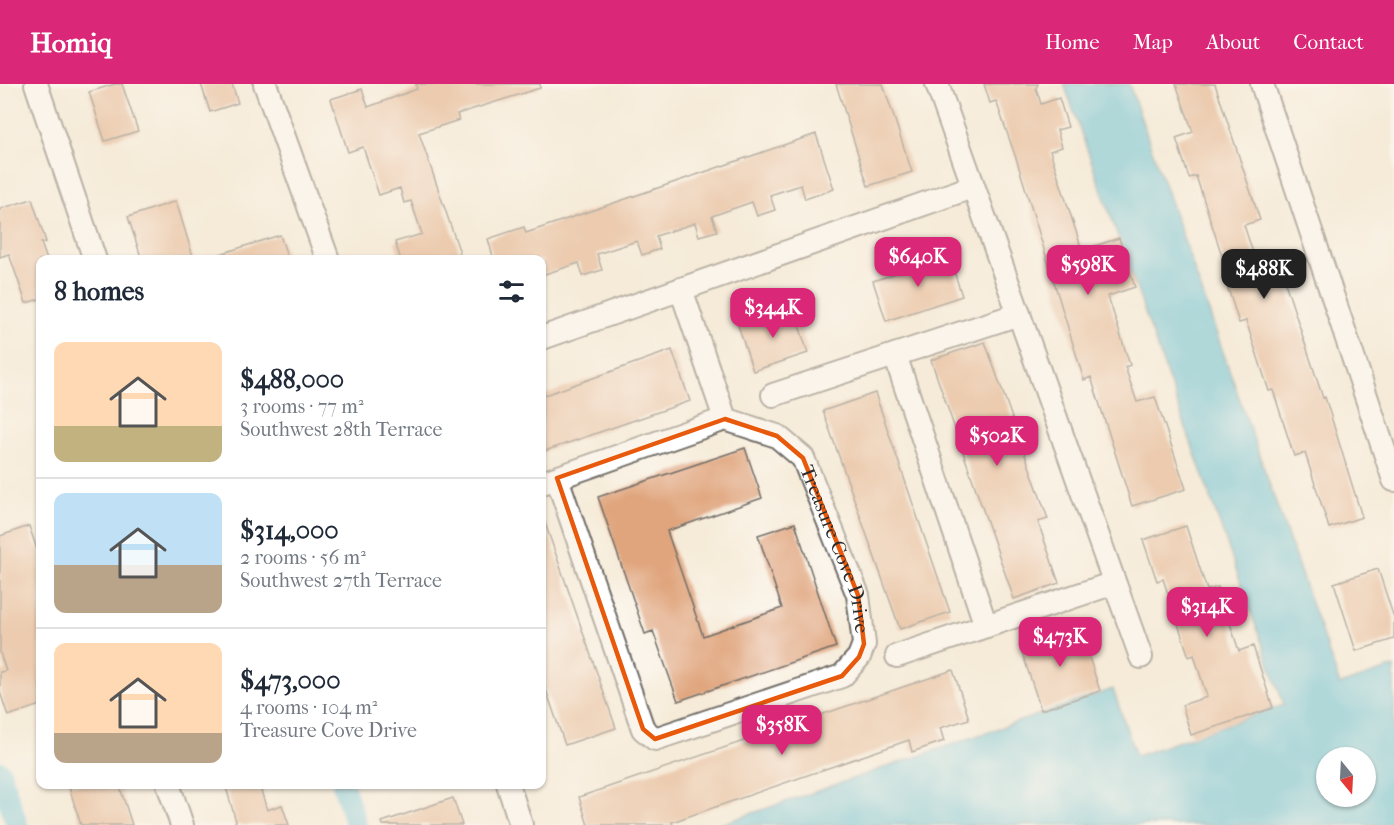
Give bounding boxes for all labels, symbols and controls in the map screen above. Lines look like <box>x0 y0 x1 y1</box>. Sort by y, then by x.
text: Homiq <box>30 26 112 59</box>
text: Home <box>1045 30 1100 54</box>
text: Map <box>1133 30 1173 54</box>
text: About <box>1206 30 1260 54</box>
text: Contact <box>1293 30 1364 54</box>
pin: $640K <box>876 237 960 288</box>
text: $640K <box>888 245 948 268</box>
pin: $598K <box>1046 245 1130 296</box>
pin: $488K <box>1222 249 1306 300</box>
text: $598K <box>1061 253 1115 276</box>
text: $488K <box>1235 257 1293 280</box>
icon: filters <box>495 275 528 308</box>
text: 8 homes <box>54 276 144 307</box>
pin: $344K <box>731 288 815 339</box>
text: $344K <box>744 296 802 319</box>
text: $488,000 <box>240 364 344 395</box>
icon: home <box>102 366 174 438</box>
text: 3 rooms · 77 m² <box>240 395 364 418</box>
pin: $502K <box>955 416 1039 467</box>
text: Southwest 28th Terrace <box>240 418 442 441</box>
text: $502K <box>969 424 1025 447</box>
street label: Treasure Cove Drive <box>796 462 874 634</box>
text: $314,000 <box>240 515 339 546</box>
icon: home <box>102 517 174 589</box>
text: 2 rooms · 56 m² <box>240 546 366 569</box>
text: Southwest 27th Terrace <box>240 569 442 592</box>
pin: $314K <box>1165 587 1249 638</box>
text: $314K <box>1181 595 1233 618</box>
pin: $473K <box>1018 617 1102 668</box>
text: $473K <box>1033 625 1087 648</box>
text: $473,000 <box>240 665 341 696</box>
icon: home <box>102 667 174 739</box>
text: 4 rooms · 104 m² <box>240 696 378 719</box>
pin: $358K <box>740 705 824 756</box>
text: $358K <box>756 713 808 736</box>
text: Treasure Cove Drive <box>240 719 417 742</box>
north arrow <box>1316 747 1376 807</box>
map controls <box>1316 747 1376 807</box>

